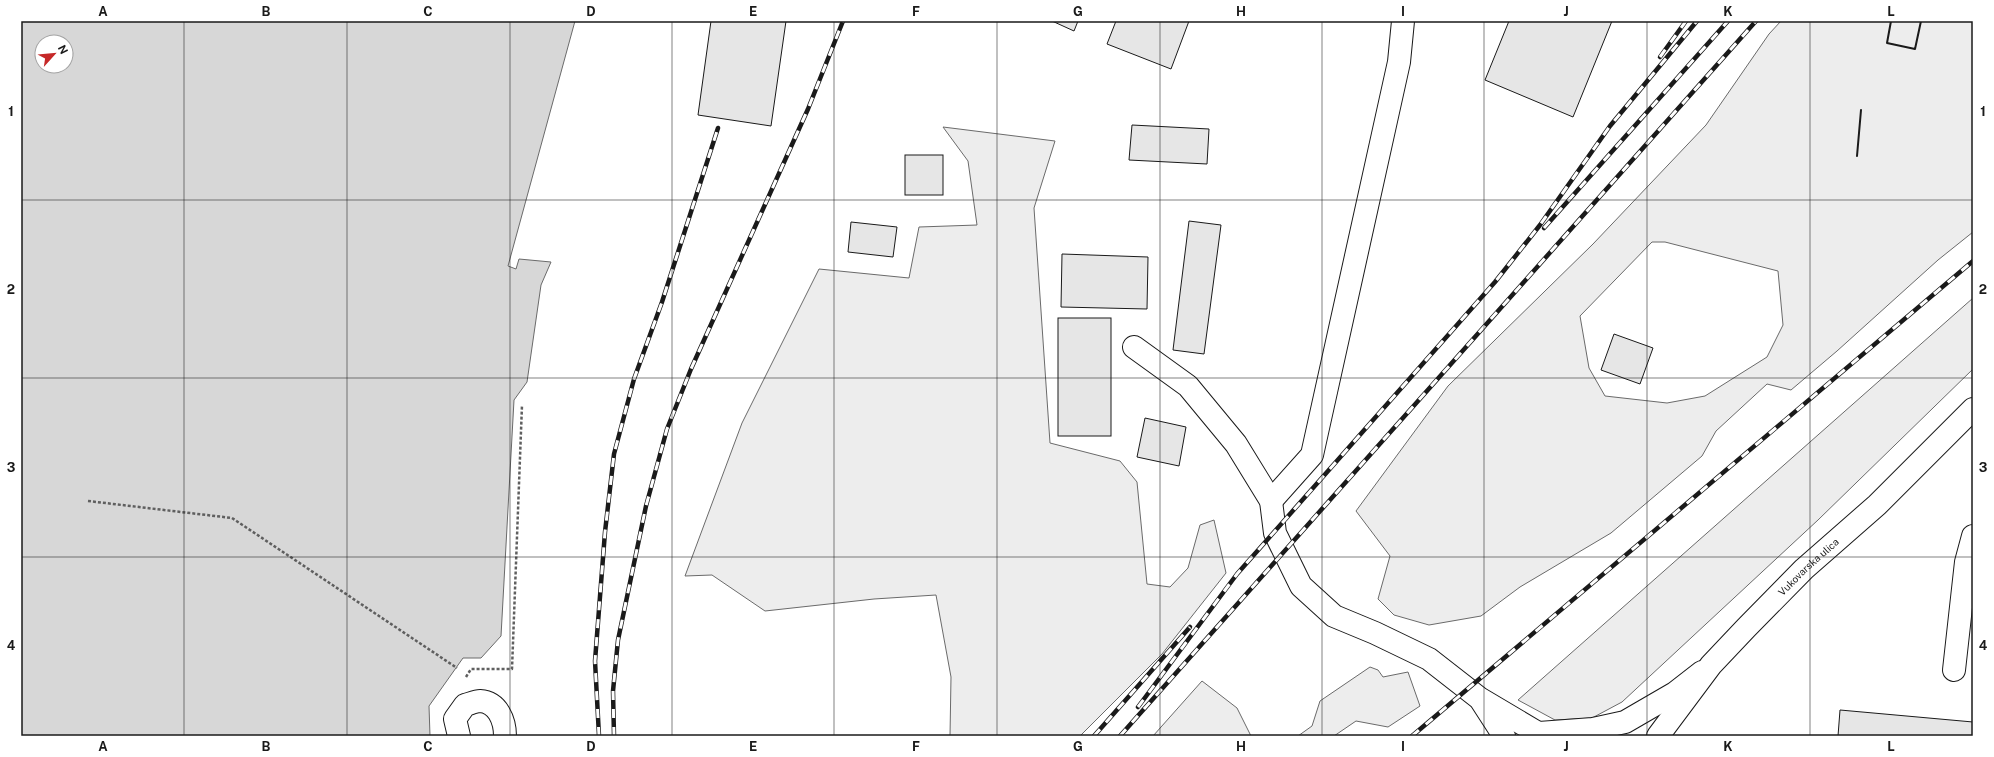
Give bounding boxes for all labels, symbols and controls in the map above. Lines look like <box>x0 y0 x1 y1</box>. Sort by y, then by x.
text: A <box>98 4 108 19</box>
text: B <box>262 4 271 19</box>
text: C <box>423 4 433 19</box>
text: D <box>586 4 596 19</box>
text: E <box>749 4 757 19</box>
text: F <box>912 4 920 19</box>
text: G <box>1073 4 1083 19</box>
text: H <box>1236 4 1246 19</box>
text: I <box>1401 4 1405 19</box>
text: J <box>1563 4 1569 19</box>
text: K <box>1723 4 1733 19</box>
text: L <box>1887 4 1895 19</box>
north arrow <box>34 34 74 74</box>
text: N <box>56 43 70 56</box>
text: 1 <box>8 104 14 119</box>
text: 1 <box>1980 104 1986 119</box>
text: 2 <box>7 282 15 297</box>
text: 2 <box>1979 282 1987 297</box>
text: 3 <box>7 460 16 475</box>
text: 3 <box>1979 460 1988 475</box>
street label: Vukovarska ulica <box>1775 535 1841 598</box>
text: 4 <box>7 638 16 653</box>
text: 4 <box>1979 638 1988 653</box>
text: A <box>98 739 108 754</box>
text: B <box>262 739 271 754</box>
text: C <box>423 739 433 754</box>
text: D <box>586 739 596 754</box>
text: E <box>749 739 757 754</box>
text: F <box>912 739 920 754</box>
text: G <box>1073 739 1083 754</box>
text: H <box>1236 739 1246 754</box>
text: I <box>1401 739 1405 754</box>
text: J <box>1563 739 1569 754</box>
text: K <box>1723 739 1733 754</box>
text: L <box>1887 739 1895 754</box>

